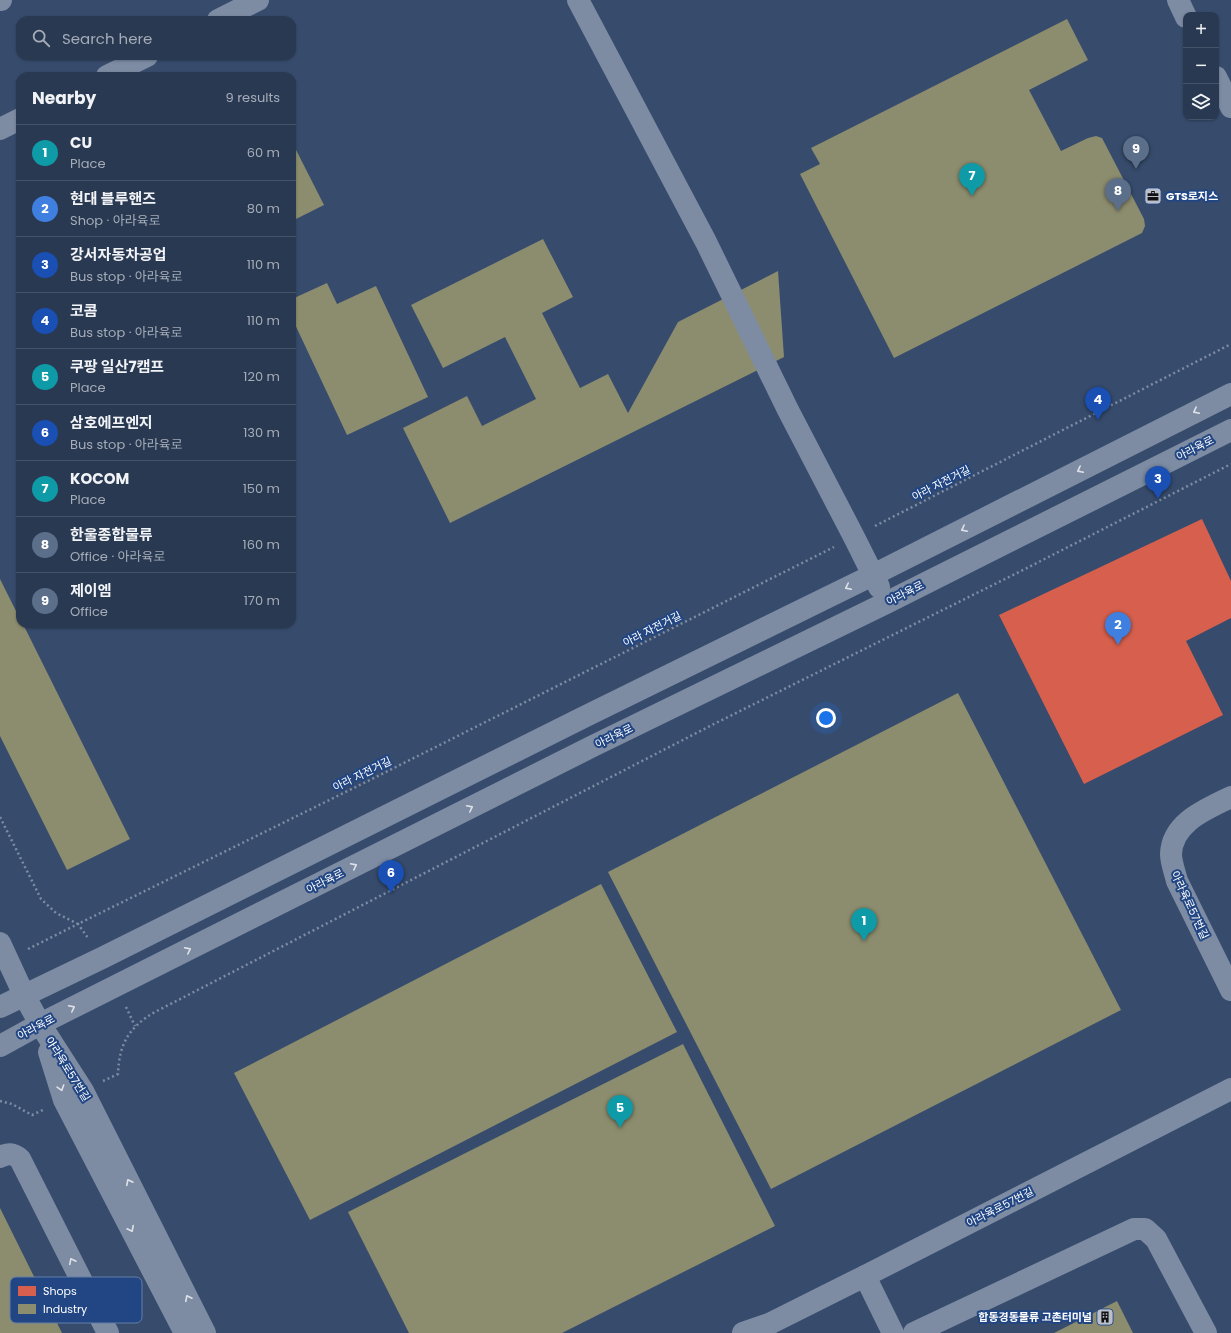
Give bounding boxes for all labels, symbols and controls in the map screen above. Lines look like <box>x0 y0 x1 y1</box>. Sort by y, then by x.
map controls <box>1183 12 1219 120</box>
button: + <box>1183 12 1219 48</box>
search box <box>16 16 296 60</box>
icon: search <box>30 27 52 49</box>
text: Search here <box>62 28 152 49</box>
button: − <box>1183 48 1219 84</box>
button: layers <box>1183 84 1219 120</box>
text: Nearby <box>32 86 96 110</box>
text: 9 results <box>226 88 280 107</box>
text: CU <box>70 132 92 153</box>
pin: 9 <box>1123 136 1149 169</box>
text: 1 <box>43 143 47 162</box>
text: 60 m <box>247 143 280 162</box>
text: Place <box>70 154 105 173</box>
pin: 7 <box>959 163 985 196</box>
pin: 8 <box>1105 178 1131 211</box>
office icon: GTS로지스 <box>1143 186 1163 206</box>
text: 현대 블루핸즈 <box>70 188 156 209</box>
place label: GTS로지스 <box>1166 188 1218 204</box>
text: 2 <box>41 199 49 218</box>
text: 80 m <box>247 199 280 218</box>
text: Shop · 아라육로 <box>70 211 161 230</box>
text: 강서자동차공업 <box>70 244 167 265</box>
text: 3 <box>41 255 49 274</box>
text: 110 m <box>247 255 280 274</box>
text: Bus stop · 아라육로 <box>70 267 183 286</box>
text: 코콤 <box>70 300 98 321</box>
text: 4 <box>41 311 49 330</box>
text: 110 m <box>247 311 280 330</box>
text: Bus stop · 아라육로 <box>70 323 183 342</box>
text: 쿠팡 일산7캠프 <box>70 356 164 377</box>
text: 5 <box>41 367 49 386</box>
text: 120 m <box>243 367 280 386</box>
text: Place <box>70 378 105 397</box>
pin: 4 <box>1085 387 1111 420</box>
one-way arrow <box>1193 406 1200 414</box>
text: 삼호에프엔지 <box>70 412 153 433</box>
text: 6 <box>41 423 49 442</box>
text: 130 m <box>243 423 280 442</box>
street label: 아라육로 <box>1173 432 1217 464</box>
text: Bus stop · 아라육로 <box>70 435 183 454</box>
street label: 아라 자전거길 <box>909 461 973 505</box>
one-way arrow <box>1077 465 1085 473</box>
pin: 3 <box>1145 466 1171 499</box>
text: KOCOM <box>70 468 129 489</box>
text: 7 <box>42 479 48 498</box>
text: 150 m <box>243 479 280 498</box>
text: Place <box>70 490 105 509</box>
text: 한울종합물류 <box>70 524 153 545</box>
one-way arrow <box>961 524 969 532</box>
text: 8 <box>41 535 49 554</box>
text: 160 m <box>243 535 280 554</box>
text: Office · 아라육로 <box>70 547 165 566</box>
street label: 아라육로 <box>883 577 927 609</box>
text: 제이엠 <box>70 580 111 601</box>
one-way arrow <box>845 582 852 590</box>
text: 9 <box>41 591 49 610</box>
text: 170 m <box>244 591 280 610</box>
text: Office <box>70 602 108 621</box>
street label: 아라 자전거길 <box>620 607 684 651</box>
pin: 2 <box>1105 612 1131 645</box>
your location <box>816 708 836 728</box>
street label: 아라육로 <box>592 720 636 752</box>
street label: 아라 자전거길 <box>330 753 394 795</box>
one-way arrow <box>466 805 473 813</box>
pin: 6 <box>378 860 404 893</box>
one-way arrow <box>350 863 357 871</box>
street label: 아라육로 <box>303 865 347 897</box>
street label: 아라육로57번길 <box>1167 868 1213 942</box>
pin: 1 <box>851 908 877 941</box>
one-way arrow <box>184 947 191 955</box>
one-way arrow <box>68 1006 75 1013</box>
street label: 아라육로 <box>14 1010 58 1044</box>
street label: 아라육로57번길 <box>42 1034 94 1104</box>
one-way arrow <box>56 1085 64 1092</box>
pin: 5 <box>607 1095 633 1128</box>
one-way arrow <box>126 1179 134 1186</box>
street label: 아라육로57번길 <box>964 1183 1036 1231</box>
one-way arrow <box>126 1225 134 1233</box>
one-way arrow <box>69 1257 77 1265</box>
legend <box>10 1277 142 1323</box>
text: Shops <box>43 1283 77 1299</box>
one-way arrow <box>185 1295 193 1302</box>
text: Industry <box>43 1301 88 1317</box>
building icon: 합동경동물류 고촌터미널 <box>1095 1307 1115 1327</box>
place label: 합동경동물류 고촌터미널 <box>978 1309 1092 1325</box>

